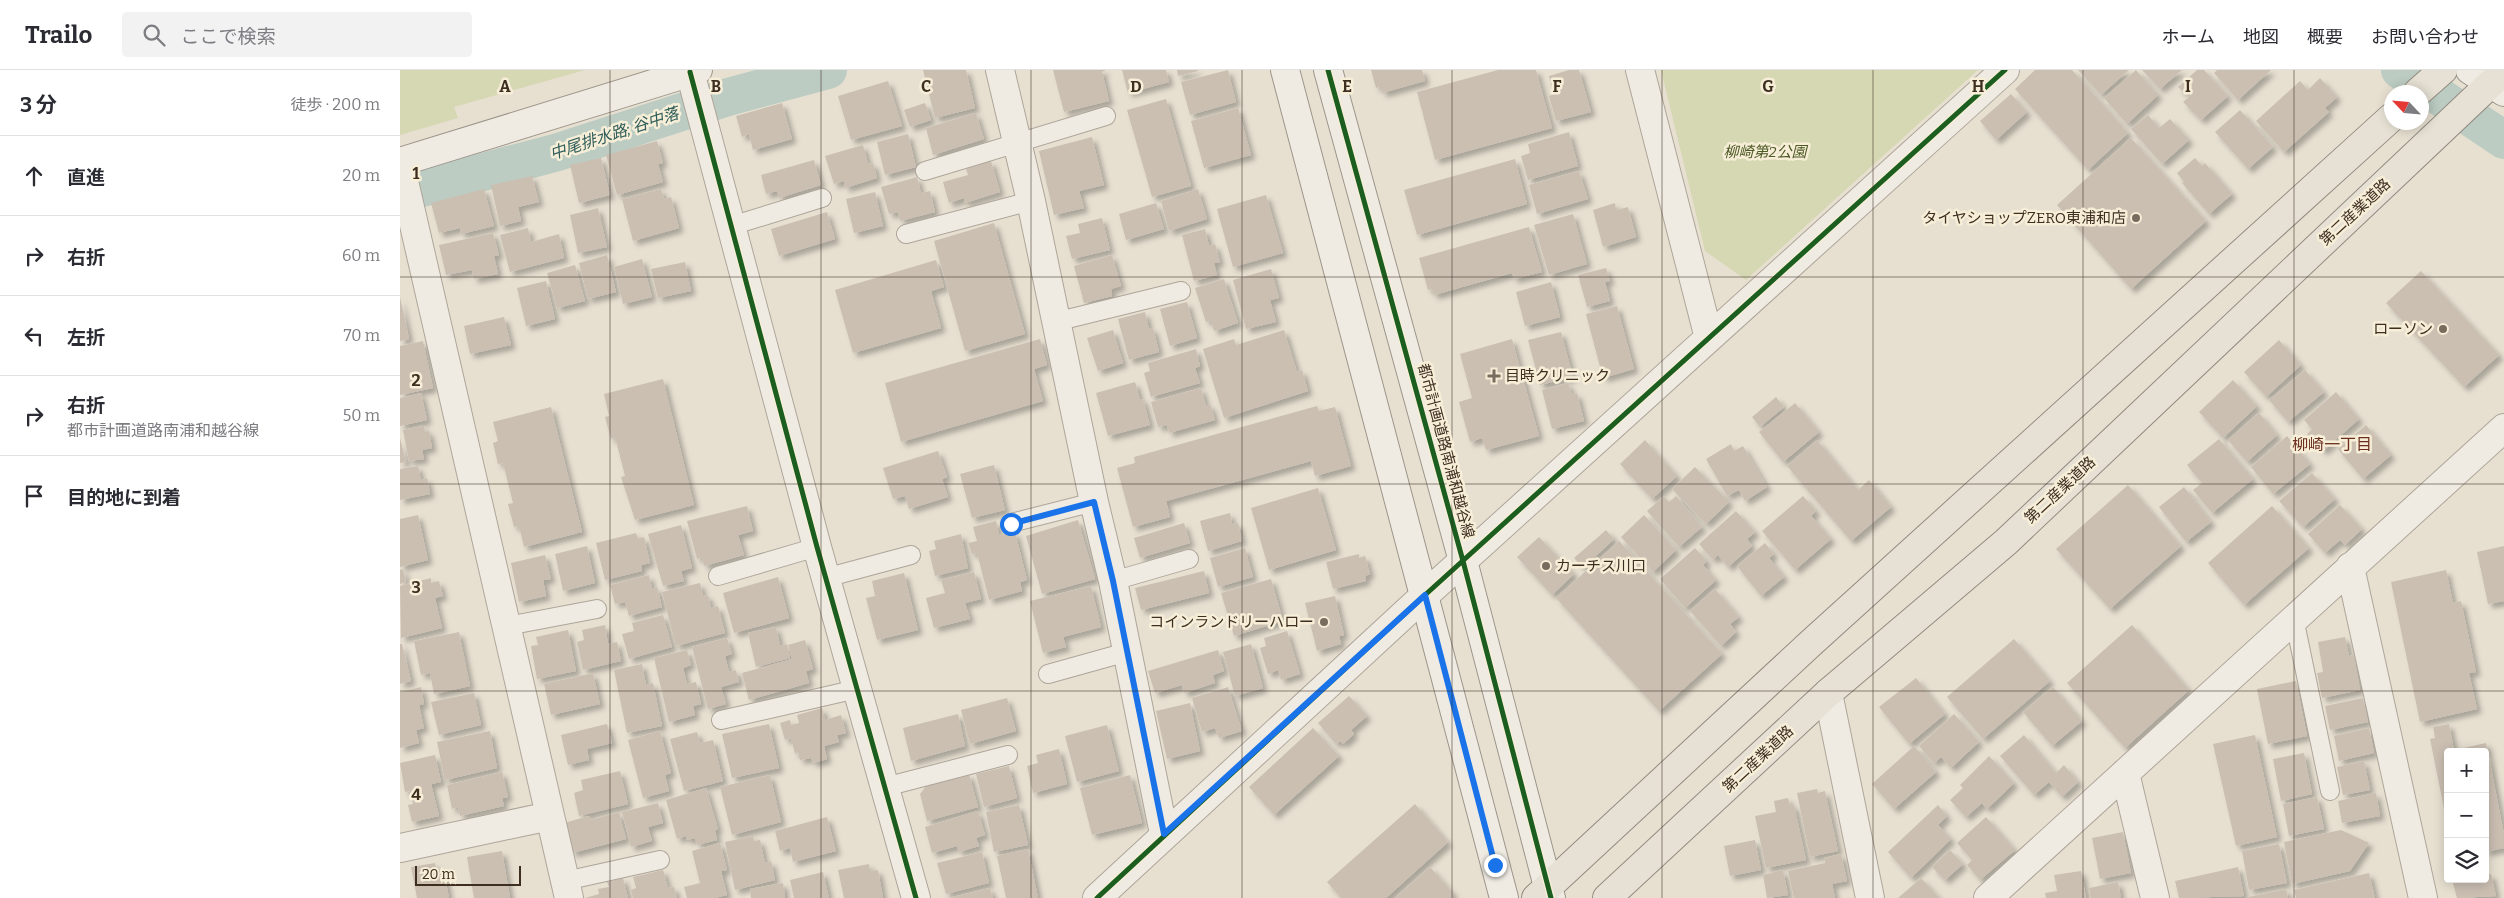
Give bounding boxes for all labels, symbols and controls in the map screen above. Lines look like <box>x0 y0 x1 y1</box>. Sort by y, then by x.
search box <box>122 12 472 57</box>
text: Trailo <box>25 21 92 49</box>
icon: search <box>140 21 168 49</box>
text: ここで検索 <box>180 25 275 48</box>
text: ホーム <box>2162 26 2215 48</box>
text: 地図 <box>2243 26 2279 48</box>
text: 概要 <box>2307 26 2343 48</box>
text: お問い合わせ <box>2371 26 2479 48</box>
text: A <box>499 77 511 96</box>
text: B <box>711 77 721 96</box>
text: C <box>921 77 931 96</box>
text: D <box>1130 77 1142 96</box>
text: E <box>1342 77 1352 96</box>
text: F <box>1553 77 1562 96</box>
text: G <box>1762 77 1774 96</box>
text: H <box>1972 77 1985 96</box>
text: I <box>2185 77 2191 96</box>
north arrow <box>2384 85 2429 130</box>
text: 3 分 <box>20 92 57 118</box>
text: 徒歩 · 200 m <box>291 95 380 114</box>
water label: 中尾排水路; 谷中落 <box>547 103 684 163</box>
park label: 柳崎第2公園 <box>1724 143 1808 161</box>
icon: ahead <box>20 162 48 190</box>
text: 1 <box>413 164 420 183</box>
text: 直進 <box>67 166 105 189</box>
text: 20 m <box>343 166 380 185</box>
street label: 第二産業道路 <box>2316 175 2394 249</box>
place label: タイヤショップZERO東浦和店 <box>1922 209 2126 227</box>
marker: タイヤショップZERO東浦和店 <box>2130 212 2142 224</box>
icon: right <box>20 242 48 270</box>
text: 右折 <box>67 246 105 269</box>
text: 60 m <box>342 246 380 265</box>
place label: ローソン <box>2373 320 2433 338</box>
icon: left <box>20 322 48 350</box>
marker: ローソン <box>2437 323 2449 335</box>
text: 左折 <box>67 326 105 349</box>
text: 70 m <box>344 326 380 345</box>
street label: 都市計画道路南浦和越谷線 <box>1414 362 1478 540</box>
place label: 目時クリニック <box>1505 367 1610 385</box>
marker: 目時クリニック <box>1487 369 1501 383</box>
text: 2 <box>411 371 421 390</box>
text: 右折 <box>67 394 105 417</box>
icon: right <box>20 402 48 430</box>
text: 50 m <box>343 406 380 425</box>
text: 都市計画道路南浦和越谷線 <box>67 421 259 440</box>
district label: 柳崎一丁目 <box>2292 435 2372 454</box>
street label: 第二産業道路 <box>2021 453 2099 527</box>
icon: arrive <box>20 482 48 510</box>
text: 目的地に到着 <box>67 486 181 509</box>
route start <box>1000 513 1023 536</box>
place label: カーチス川口 <box>1556 557 1646 575</box>
marker: カーチス川口 <box>1540 560 1552 572</box>
text: 3 <box>411 578 421 597</box>
place label: コインランドリーハロー <box>1149 613 1314 631</box>
marker: コインランドリーハロー <box>1318 616 1330 628</box>
street label: 第二産業道路 <box>1719 722 1797 796</box>
map controls <box>2444 748 2489 883</box>
button: + <box>2444 748 2489 793</box>
text: 4 <box>411 785 421 804</box>
button: − <box>2444 793 2489 838</box>
button: layers <box>2444 838 2489 883</box>
route end <box>1484 854 1507 877</box>
scale bar <box>415 863 521 886</box>
text: 20 m <box>422 866 455 883</box>

